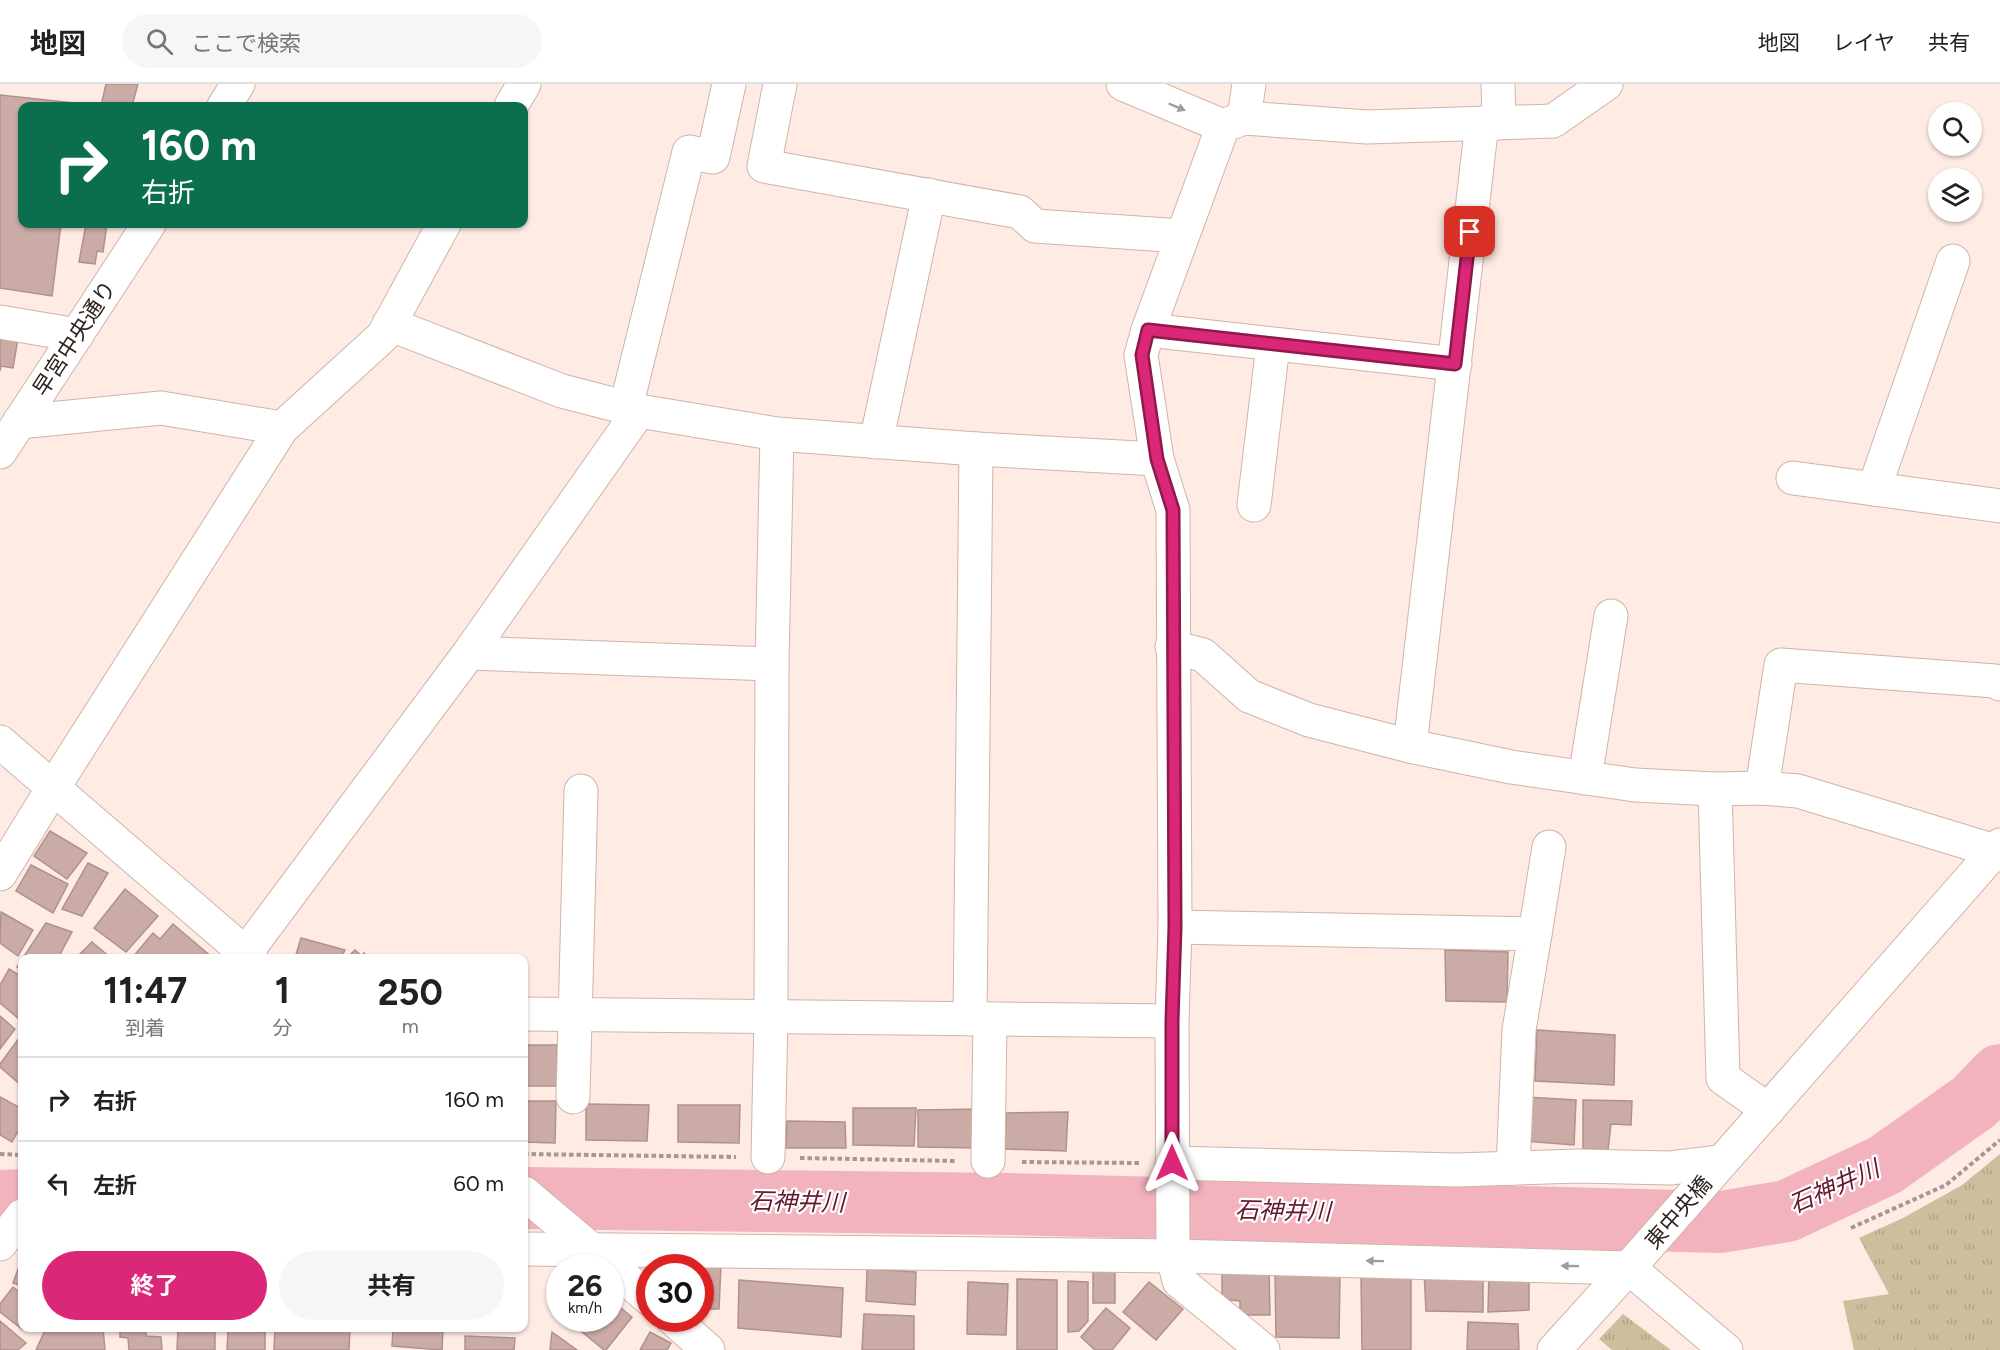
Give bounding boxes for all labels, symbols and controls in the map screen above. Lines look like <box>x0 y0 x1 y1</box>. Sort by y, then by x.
search box <box>122 14 542 68</box>
icon: search <box>143 25 176 58</box>
text: 地図 <box>30 26 86 60</box>
text: ここで検索 <box>191 30 301 57</box>
text: 地図 <box>1758 30 1800 55</box>
text: レイヤ <box>1833 30 1895 55</box>
text: 共有 <box>1928 30 1970 55</box>
one-way arrow <box>1168 102 1186 112</box>
map controls <box>1928 102 1982 222</box>
button: search <box>1928 102 1982 156</box>
text: 160 m <box>141 120 257 171</box>
icon: right <box>42 126 120 204</box>
button: layers <box>1928 168 1982 222</box>
text: 右折 <box>141 176 195 209</box>
pin <box>1444 206 1495 257</box>
icon: arrive <box>1453 215 1486 248</box>
street label: 早宮中央通り <box>27 276 122 401</box>
text: 11:47 <box>103 969 187 1012</box>
text: 1 <box>275 969 290 1012</box>
text: 250 <box>378 971 443 1014</box>
text: m <box>402 1014 419 1038</box>
text: 到着 <box>125 1016 165 1040</box>
text: 分 <box>272 1016 292 1040</box>
icon: right <box>42 1083 75 1116</box>
text: 160 m <box>444 1086 504 1113</box>
text: 右折 <box>93 1088 137 1115</box>
position arrow <box>1140 1131 1204 1195</box>
water label: 石神井川 <box>1784 1153 1886 1219</box>
icon: left <box>42 1167 75 1200</box>
text: 60 m <box>453 1170 504 1197</box>
street label: 東中央橋 <box>1639 1170 1717 1254</box>
text: 左折 <box>93 1172 137 1199</box>
water label: 石神井川 <box>749 1186 848 1217</box>
water label: 石神井川 <box>1235 1195 1334 1226</box>
button: 終了 <box>42 1251 267 1320</box>
button: 共有 <box>279 1251 504 1320</box>
speed limit sign: 30 <box>636 1254 714 1332</box>
one-way arrow <box>1366 1257 1385 1266</box>
one-way arrow <box>1561 1262 1580 1271</box>
text: 26 <box>568 1267 602 1304</box>
text: km/h <box>568 1299 602 1317</box>

